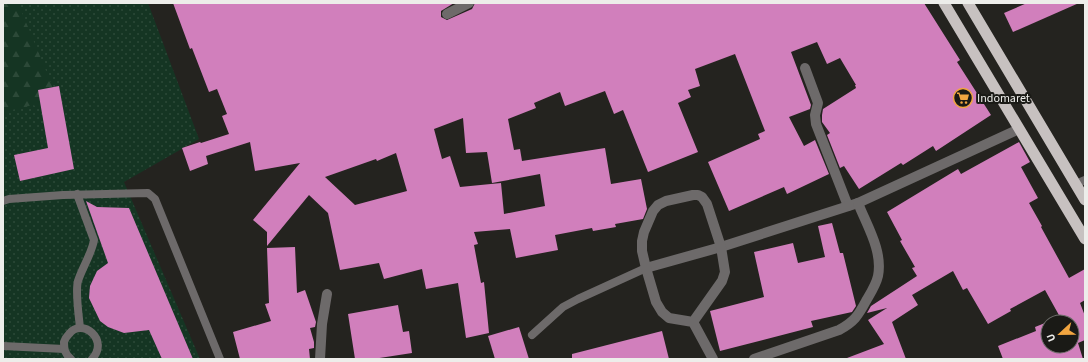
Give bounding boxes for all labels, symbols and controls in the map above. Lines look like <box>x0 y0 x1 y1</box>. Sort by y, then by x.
supermarket icon: Indomaret <box>952 87 974 109</box>
place label: Indomaret <box>977 90 1030 107</box>
north arrow <box>1040 314 1080 354</box>
text: U <box>1043 331 1060 344</box>

